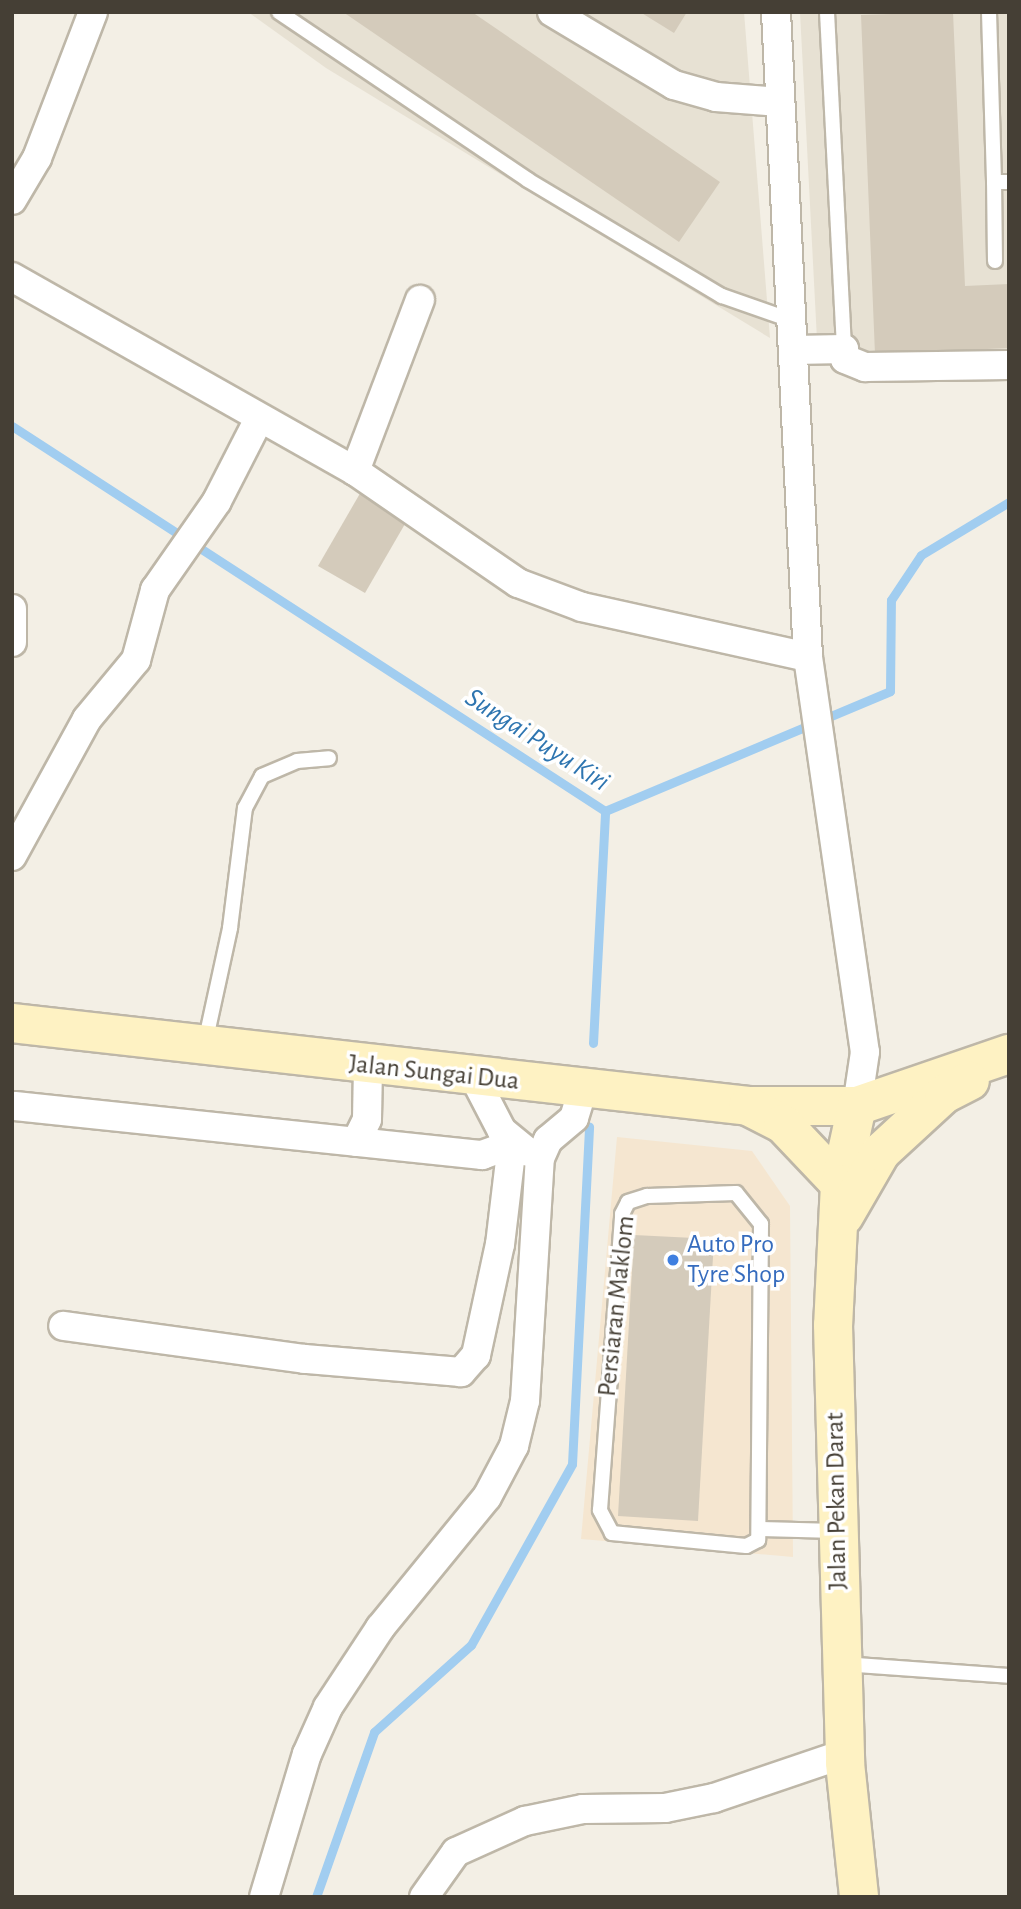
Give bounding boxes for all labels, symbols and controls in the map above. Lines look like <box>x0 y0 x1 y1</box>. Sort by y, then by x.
water label: Sungai Puyu Kiri <box>459 681 615 799</box>
street label: Jalan Sungai Dua <box>347 1049 521 1097</box>
street label: Persiaran Maklom <box>592 1214 642 1398</box>
place label: Auto Pro Tyre Shop <box>687 1229 785 1290</box>
marker: Auto Pro Tyre Shop <box>665 1252 681 1268</box>
street label: Jalan Pekan Darat <box>820 1412 854 1590</box>

